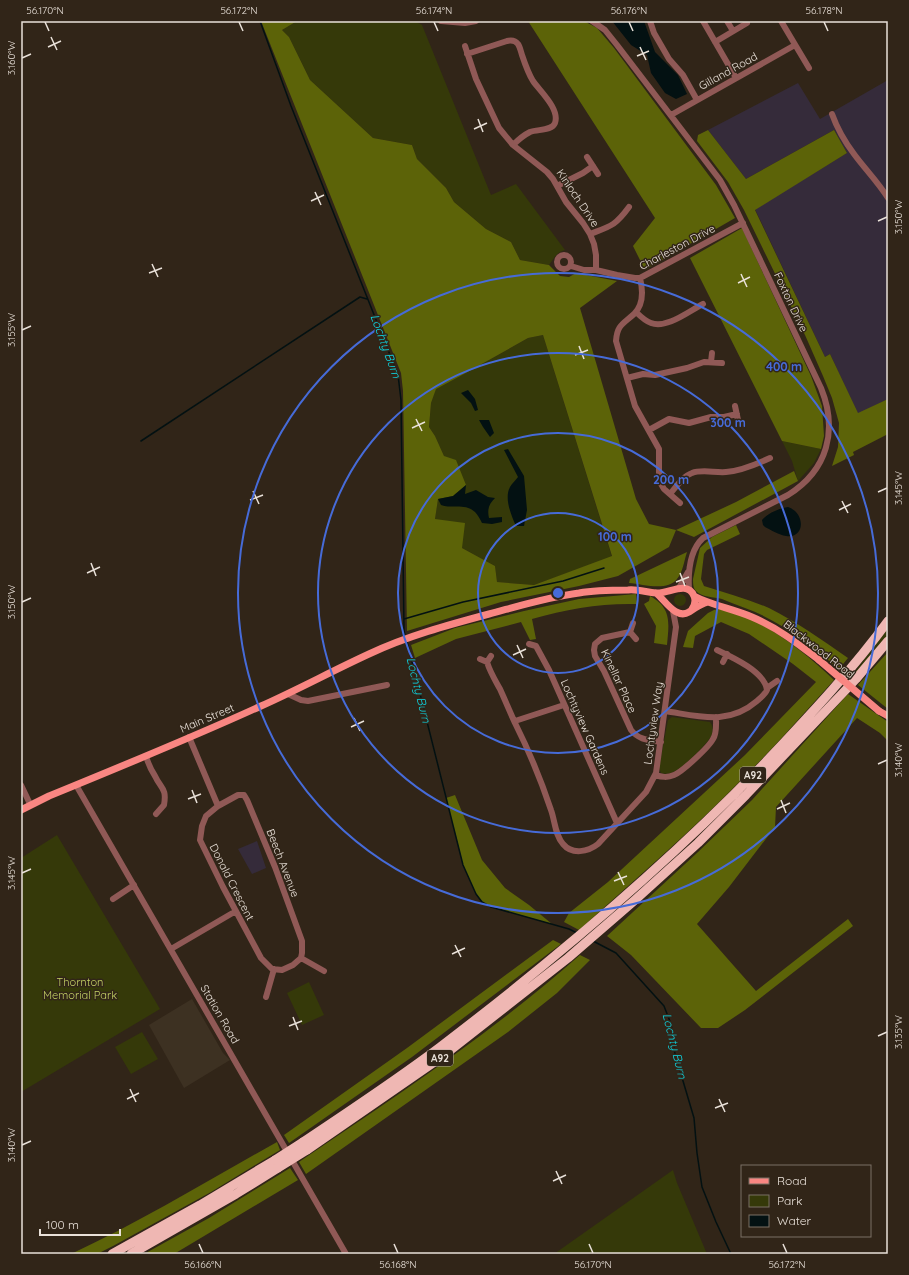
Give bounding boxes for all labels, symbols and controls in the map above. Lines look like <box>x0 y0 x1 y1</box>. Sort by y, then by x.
text: 56.170°N <box>26 4 64 17</box>
text: 56.172°N <box>220 4 258 17</box>
text: 56.174°N <box>416 4 452 17</box>
text: 56.176°N <box>611 4 647 17</box>
text: 56.178°N <box>805 4 843 17</box>
text: 3.160°W <box>5 40 18 75</box>
street label: Gilland Road <box>696 49 760 93</box>
street label: Kinloch Drive <box>554 166 602 230</box>
text: 3.150°W <box>892 199 905 234</box>
street label: Charleston Drive <box>636 221 718 273</box>
street label: Foxton Drive <box>771 270 811 334</box>
water label: Lochty Burn <box>367 312 405 381</box>
text: 3.155°W <box>5 313 18 347</box>
text: 400 m <box>766 359 802 374</box>
text: 300 m <box>710 415 746 430</box>
text: 3.145°W <box>892 471 905 505</box>
text: 200 m <box>653 472 689 487</box>
text: 100 m <box>598 529 632 544</box>
text: 3.150°W <box>5 584 18 619</box>
centre of rings <box>551 586 565 600</box>
street label: Blackwood Road <box>781 617 857 681</box>
street label: Kinellar Place <box>598 647 640 715</box>
water label: Lochty Burn <box>404 656 435 725</box>
street label: Lochtyview Gardens <box>558 677 612 777</box>
street label: Lochtyview Way <box>640 681 666 765</box>
street label: Main Street <box>178 700 236 736</box>
text: 3.140°W <box>892 742 905 777</box>
road number: A92 <box>740 767 766 783</box>
street label: Beech Avenue <box>264 827 302 899</box>
street label: Donald Crescent <box>207 841 257 923</box>
text: 3.145°W <box>5 856 18 890</box>
park label: Thornton Memorial Park <box>43 975 117 1002</box>
street label: Station Road <box>197 982 243 1046</box>
water label: Lochty Burn <box>660 1012 691 1081</box>
text: 3.135°W <box>892 1015 905 1049</box>
road number: A92 <box>427 1050 453 1066</box>
text: 3.140°W <box>5 1127 18 1162</box>
legend <box>741 1165 871 1237</box>
text: Road <box>777 1173 807 1188</box>
text: Park <box>777 1193 802 1208</box>
scale bar <box>40 1211 120 1237</box>
text: Water <box>777 1213 812 1228</box>
text: 100 m <box>46 1217 79 1232</box>
text: 56.166°N <box>184 1258 222 1271</box>
text: 56.168°N <box>379 1258 417 1271</box>
text: 56.170°N <box>574 1258 612 1271</box>
text: 56.172°N <box>768 1258 806 1271</box>

